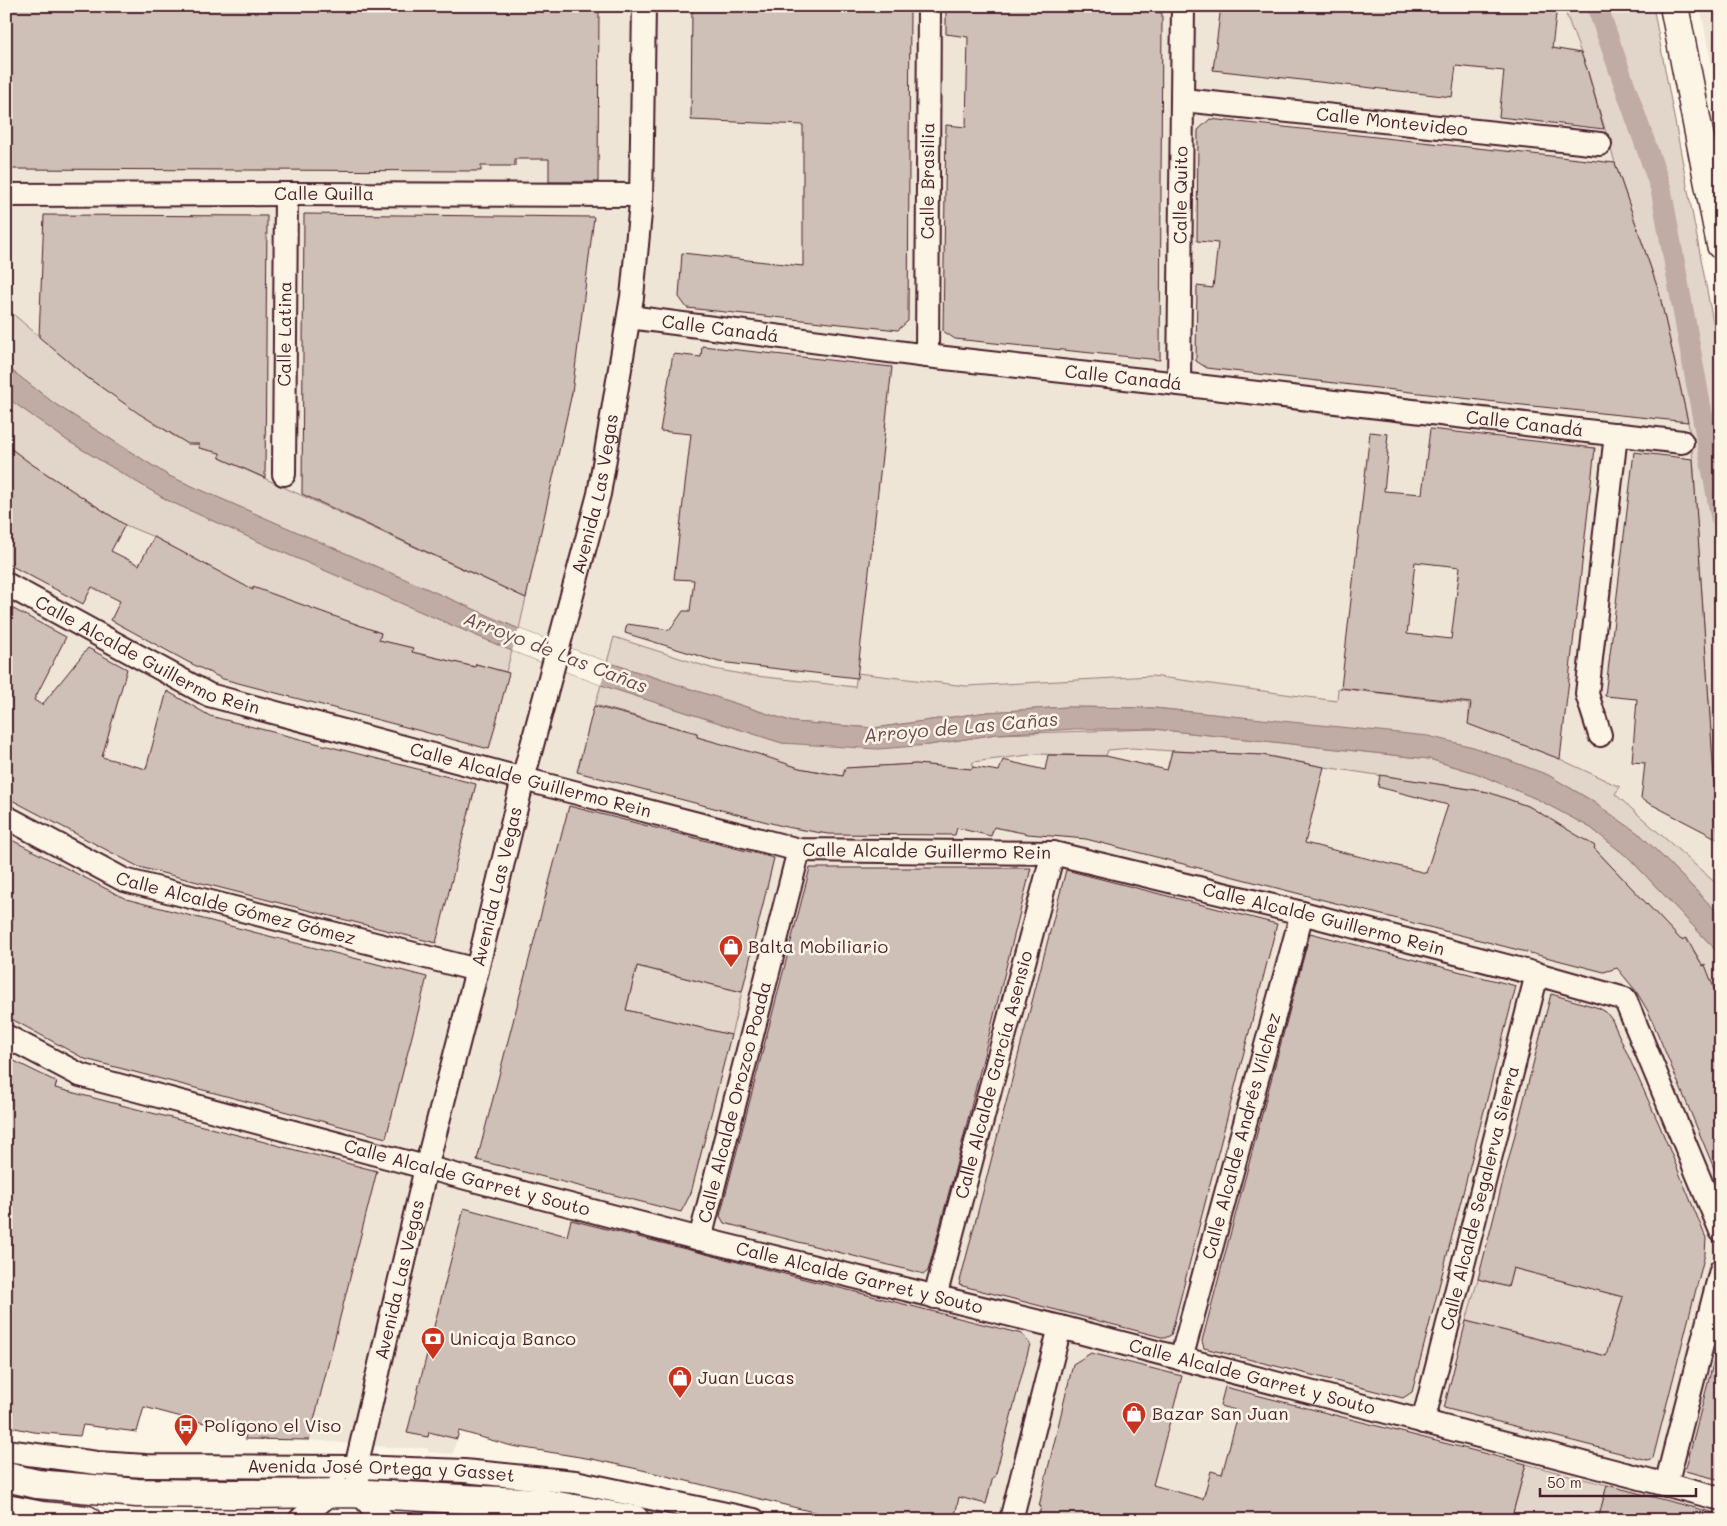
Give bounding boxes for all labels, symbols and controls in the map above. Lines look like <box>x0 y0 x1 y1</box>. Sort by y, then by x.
street label: Calle Montevideo <box>1315 101 1469 141</box>
street label: Calle Brasilia <box>915 122 939 240</box>
street label: Calle Quito <box>1167 146 1193 244</box>
street label: Calle Quilla <box>274 181 374 205</box>
street label: Calle Latina <box>272 281 296 387</box>
street label: Calle Canadá <box>660 308 780 348</box>
street label: Calle Canadá <box>1063 358 1183 395</box>
street label: Calle Canadá <box>1465 404 1585 442</box>
street label: Avenida Las Vegas <box>565 412 623 577</box>
street label: Calle Alcalde Guillermo Rein <box>31 589 263 719</box>
water label: Arroyo de Las Cañas <box>461 605 652 698</box>
water label: Arroyo de Las Cañas <box>863 706 1059 747</box>
street label: Calle Alcalde Guillermo Rein <box>407 736 654 823</box>
street label: Avenida Las Vegas <box>465 804 527 969</box>
street label: Calle Alcalde Guillermo Rein <box>802 837 1051 864</box>
street label: Calle Alcalde Gómez Gómez <box>112 865 358 950</box>
street label: Calle Alcalde Guillermo Rein <box>1200 876 1447 961</box>
shop icon: Balta Mobiliario <box>718 934 744 968</box>
place label: Balta Mobiliario <box>748 934 889 958</box>
street label: Calle Alcalde García Asensio <box>949 947 1038 1201</box>
street label: Calle Alcalde Orozco Poada <box>692 979 776 1225</box>
street label: Calle Alcalde Andrés Vílchez <box>1196 1010 1285 1262</box>
street label: Calle Alcalde Segalerva Sierra <box>1434 1063 1524 1333</box>
street label: Calle Alcalde Garret y Souto <box>341 1133 593 1221</box>
street label: Avenida Las Vegas <box>369 1197 429 1362</box>
street label: Calle Alcalde Garret y Souto <box>733 1235 986 1319</box>
bank icon: Unicaja Banco <box>420 1326 446 1360</box>
place label: Unicaja Banco <box>450 1326 576 1350</box>
street label: Calle Alcalde Garret y Souto <box>1126 1332 1378 1420</box>
shop icon: Juan Lucas <box>667 1365 693 1399</box>
place label: Juan Lucas <box>698 1365 795 1389</box>
shop icon: Bazar San Juan <box>1121 1401 1147 1435</box>
place label: Bazar San Juan <box>1152 1401 1288 1425</box>
bus stop icon: Polígono el Viso <box>173 1413 199 1447</box>
place label: Polígono el Viso <box>204 1413 342 1437</box>
street label: Avenida José Ortega y Gasset <box>247 1453 516 1487</box>
scale bar <box>1540 1466 1696 1498</box>
text: 50 m <box>1547 1472 1582 1492</box>

